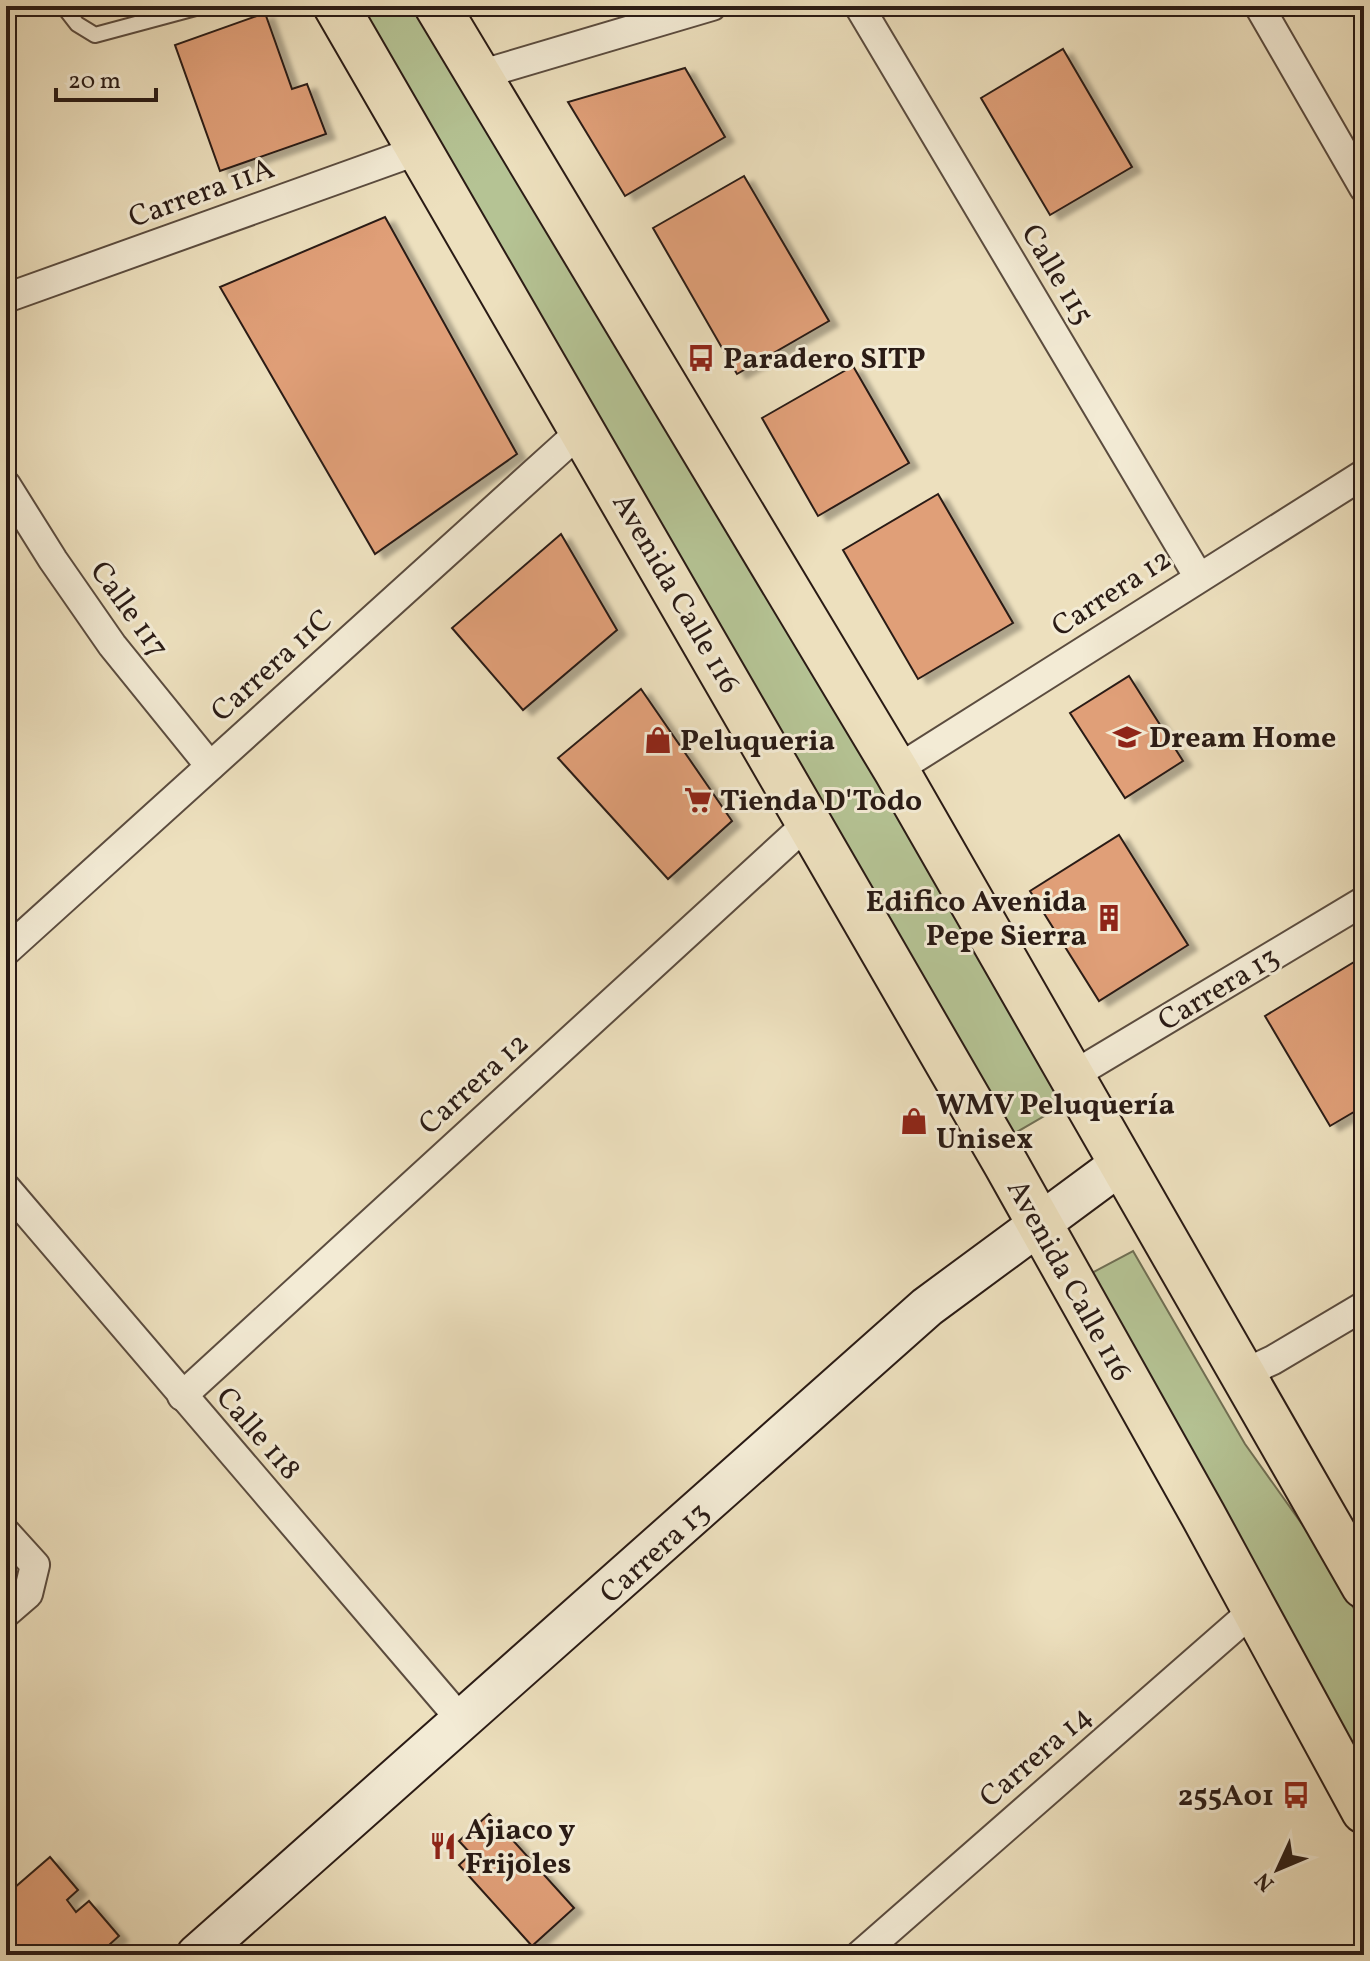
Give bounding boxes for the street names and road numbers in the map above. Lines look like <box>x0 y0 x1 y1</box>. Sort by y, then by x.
street label: Carrera 11A <box>123 148 280 240</box>
street label: Calle 115 <box>1010 217 1103 333</box>
street label: Avenida Calle 116 <box>601 486 750 702</box>
street label: Carrera 12 <box>1044 539 1180 648</box>
street label: Calle 117 <box>79 553 178 667</box>
street label: Carrera 11C <box>202 601 342 732</box>
street label: Carrera 13 <box>1151 937 1287 1042</box>
street label: Carrera 12 <box>410 1024 539 1145</box>
street label: Avenida Calle 116 <box>995 1172 1141 1390</box>
street label: Calle 118 <box>205 1379 310 1490</box>
street label: Carrera 13 <box>591 1493 719 1614</box>
street label: Carrera 14 <box>971 1697 1102 1818</box>

